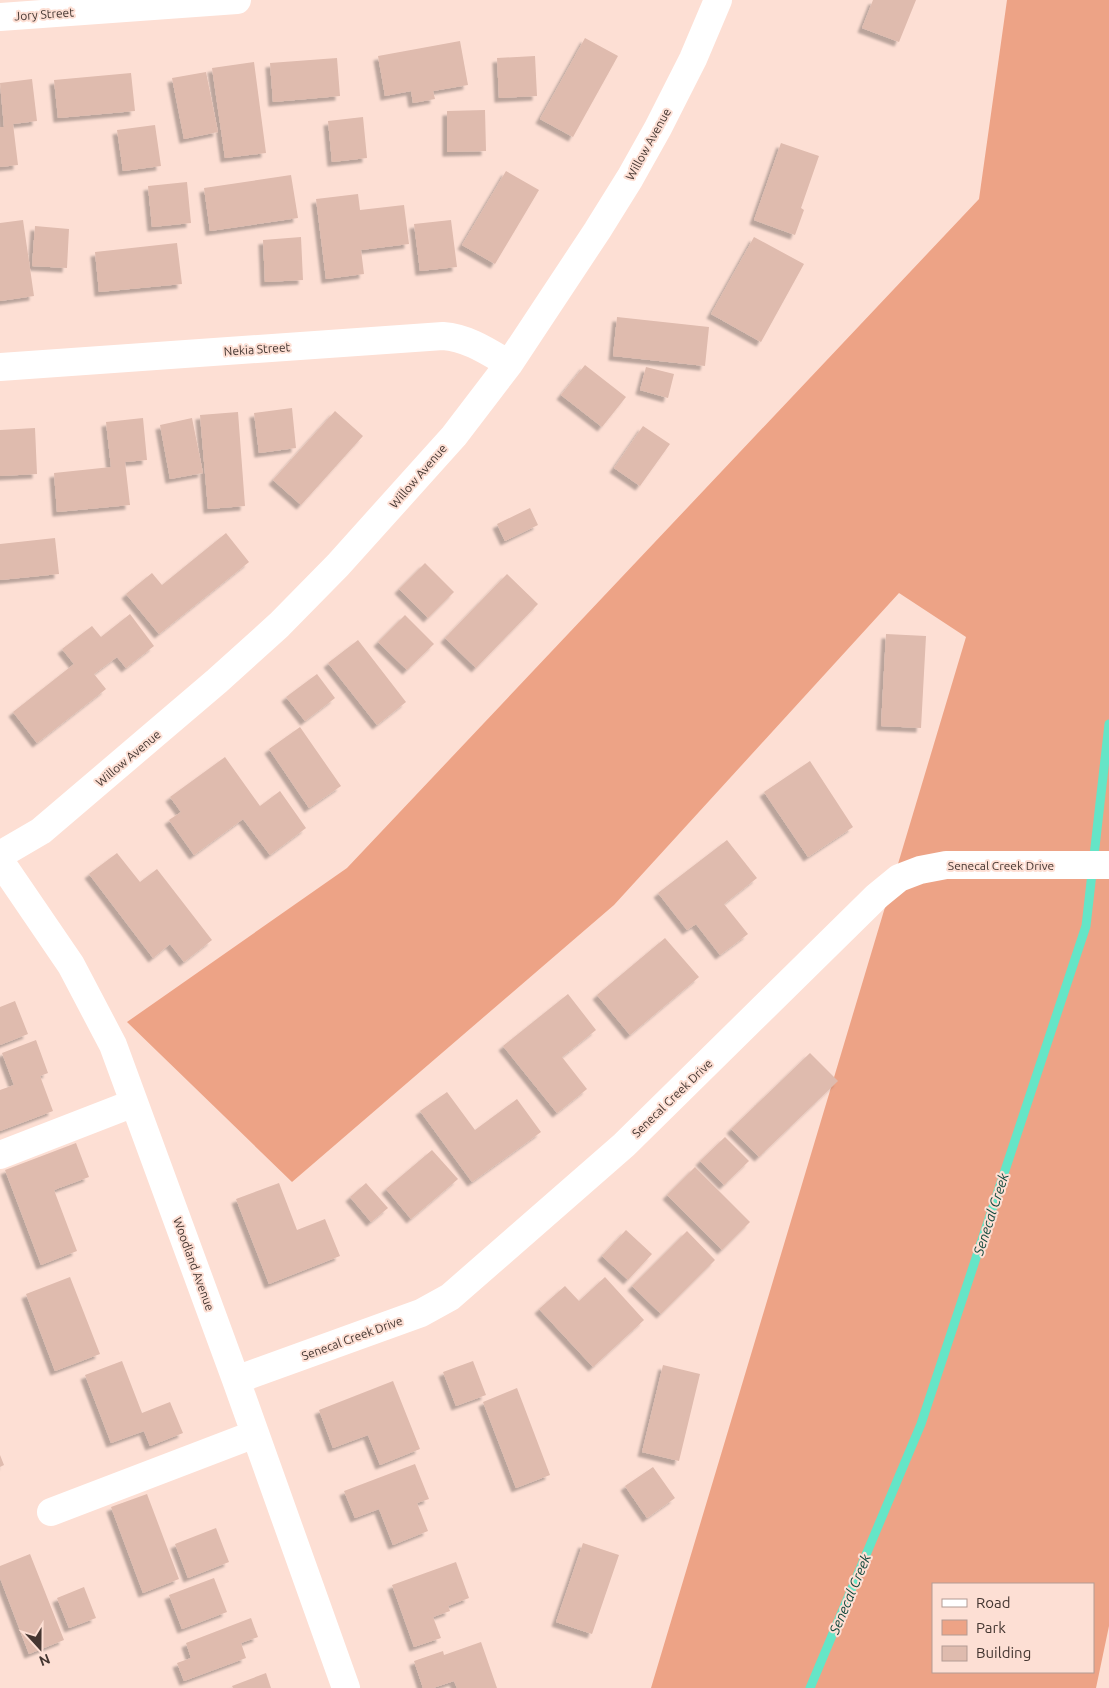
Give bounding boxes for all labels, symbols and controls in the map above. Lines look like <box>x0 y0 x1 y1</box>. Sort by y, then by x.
street label: Jory Street <box>14 5 75 23</box>
street label: Willow Avenue <box>623 106 673 182</box>
street label: Nekia Street <box>223 340 291 358</box>
street label: Willow Avenue <box>387 442 449 510</box>
street label: Willow Avenue <box>93 727 163 789</box>
street label: Senecal Creek Drive <box>948 859 1054 872</box>
street label: Senecal Creek Drive <box>629 1056 715 1140</box>
water label: Senecal Creek <box>970 1170 1012 1258</box>
street label: Woodland Avenue <box>171 1216 217 1312</box>
street label: Senecal Creek Drive <box>300 1314 404 1362</box>
water label: Senecal Creek <box>826 1551 874 1637</box>
legend <box>932 1583 1094 1673</box>
text: Road <box>976 1594 1011 1611</box>
text: Park <box>976 1619 1006 1636</box>
north arrow <box>15 1623 65 1673</box>
text: Building <box>976 1644 1031 1661</box>
text: N <box>37 1651 52 1669</box>

